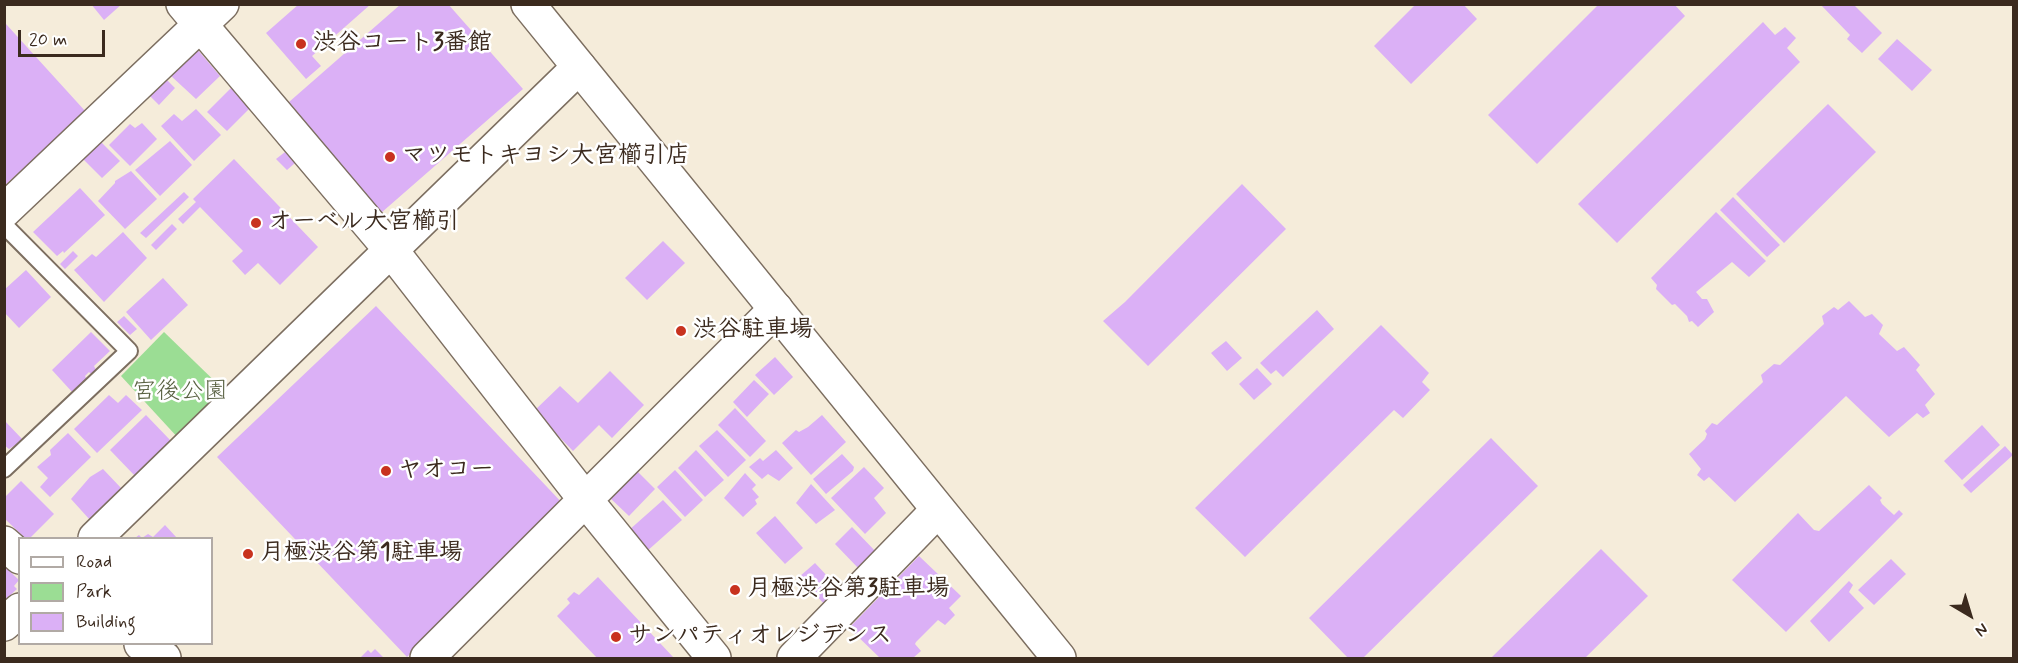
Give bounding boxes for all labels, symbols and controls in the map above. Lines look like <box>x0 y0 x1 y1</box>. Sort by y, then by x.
scale bar <box>21 18 108 56</box>
text: 20 m <box>29 28 67 52</box>
place label: 渋谷コート3番館 <box>313 30 492 58</box>
marker: 渋谷コート3番館 <box>294 37 308 51</box>
place label: マツモトキヨシ大宮櫛引店 <box>402 143 690 171</box>
marker: マツモトキヨシ大宮櫛引店 <box>383 150 397 164</box>
place label: オーベル大宮櫛引 <box>268 209 460 237</box>
marker: オーベル大宮櫛引 <box>249 216 263 230</box>
place label: 渋谷駐車場 <box>693 317 813 345</box>
marker: 渋谷駐車場 <box>674 324 688 338</box>
park label: 宮後公園 <box>132 379 228 407</box>
place label: ヤオコー <box>398 457 494 485</box>
marker: ヤオコー <box>379 464 393 478</box>
legend <box>18 537 213 645</box>
place label: 月極渋谷第1駐車場 <box>260 540 463 568</box>
marker: 月極渋谷第1駐車場 <box>241 547 255 561</box>
text: Road <box>76 550 112 574</box>
place label: 月極渋谷第3駐車場 <box>747 576 950 604</box>
text: Park <box>76 580 112 604</box>
marker: 月極渋谷第3駐車場 <box>728 583 742 597</box>
north arrow <box>1940 585 2000 645</box>
text: Building <box>76 610 136 634</box>
text: N <box>1971 618 1992 641</box>
place label: サンパティオレジデンス <box>628 623 892 651</box>
marker: サンパティオレジデンス <box>609 630 623 644</box>

